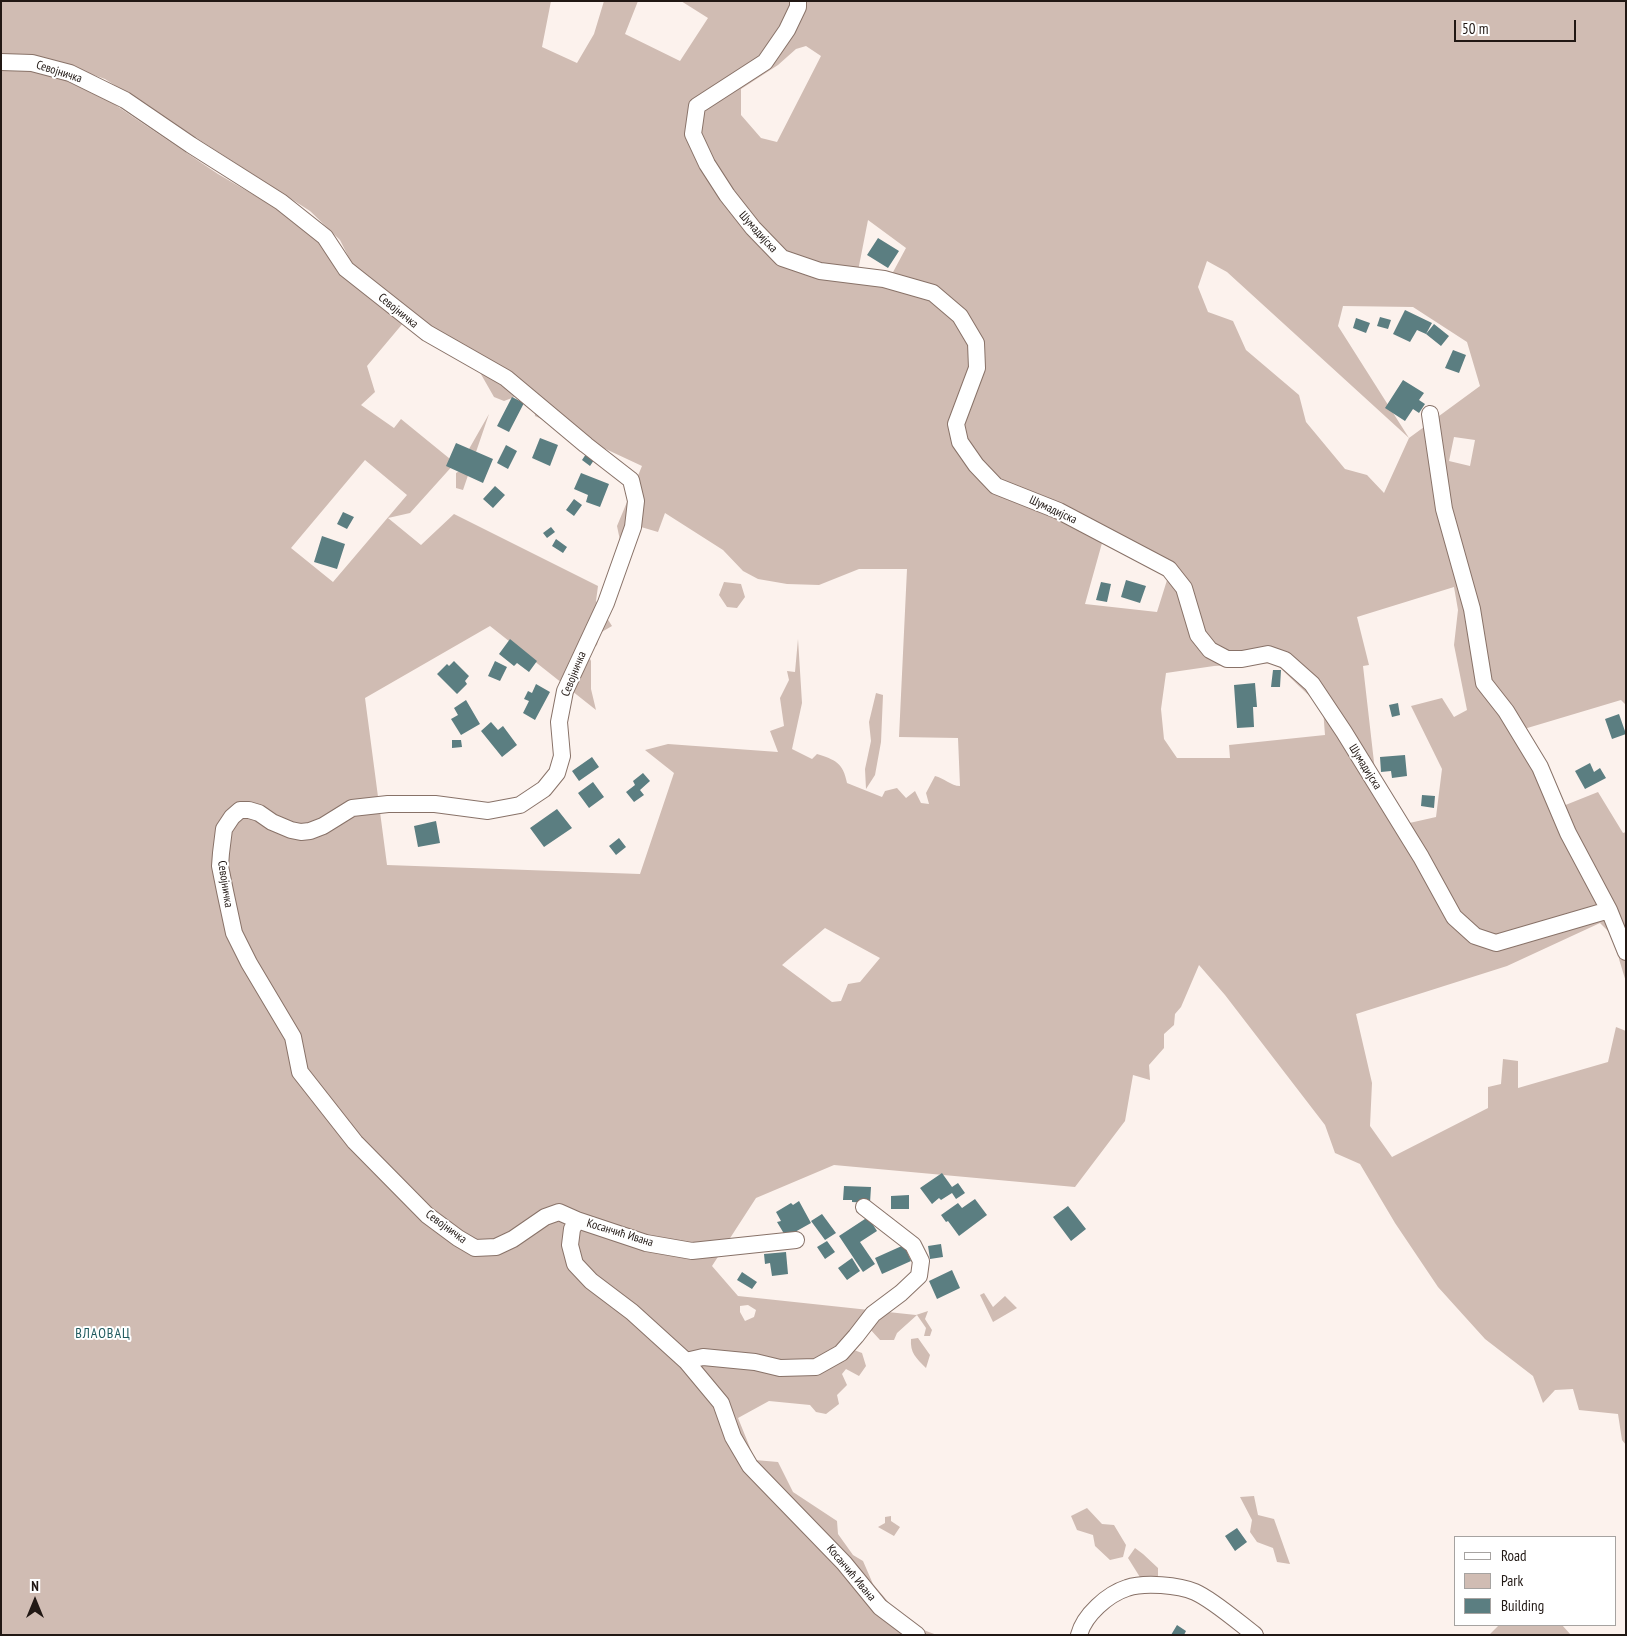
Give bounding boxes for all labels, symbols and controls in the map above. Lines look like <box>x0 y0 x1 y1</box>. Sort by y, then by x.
scale bar <box>1457 10 1580 42</box>
text: 50 m <box>1462 19 1488 38</box>
street label: Севојничка <box>34 58 84 86</box>
street label: Шумадијска <box>736 208 780 256</box>
street label: Севојничка <box>375 290 421 332</box>
street label: Шумадијска <box>1027 493 1079 527</box>
street label: Севојничка <box>558 649 590 699</box>
street label: Шумадијска <box>1345 742 1385 792</box>
street label: Севојничка <box>214 859 236 909</box>
street label: Севојничка <box>423 1207 469 1247</box>
street label: Косанчић Ивана <box>585 1216 655 1250</box>
district label: ВЛАОВАЦ <box>74 1326 132 1342</box>
legend <box>1454 1536 1617 1626</box>
street label: Косанчић Ивана <box>823 1542 879 1604</box>
text: Road <box>1501 1546 1527 1565</box>
text: Park <box>1501 1571 1523 1590</box>
north arrow <box>10 1576 60 1626</box>
text: N <box>31 1577 39 1595</box>
text: Building <box>1501 1596 1544 1615</box>

